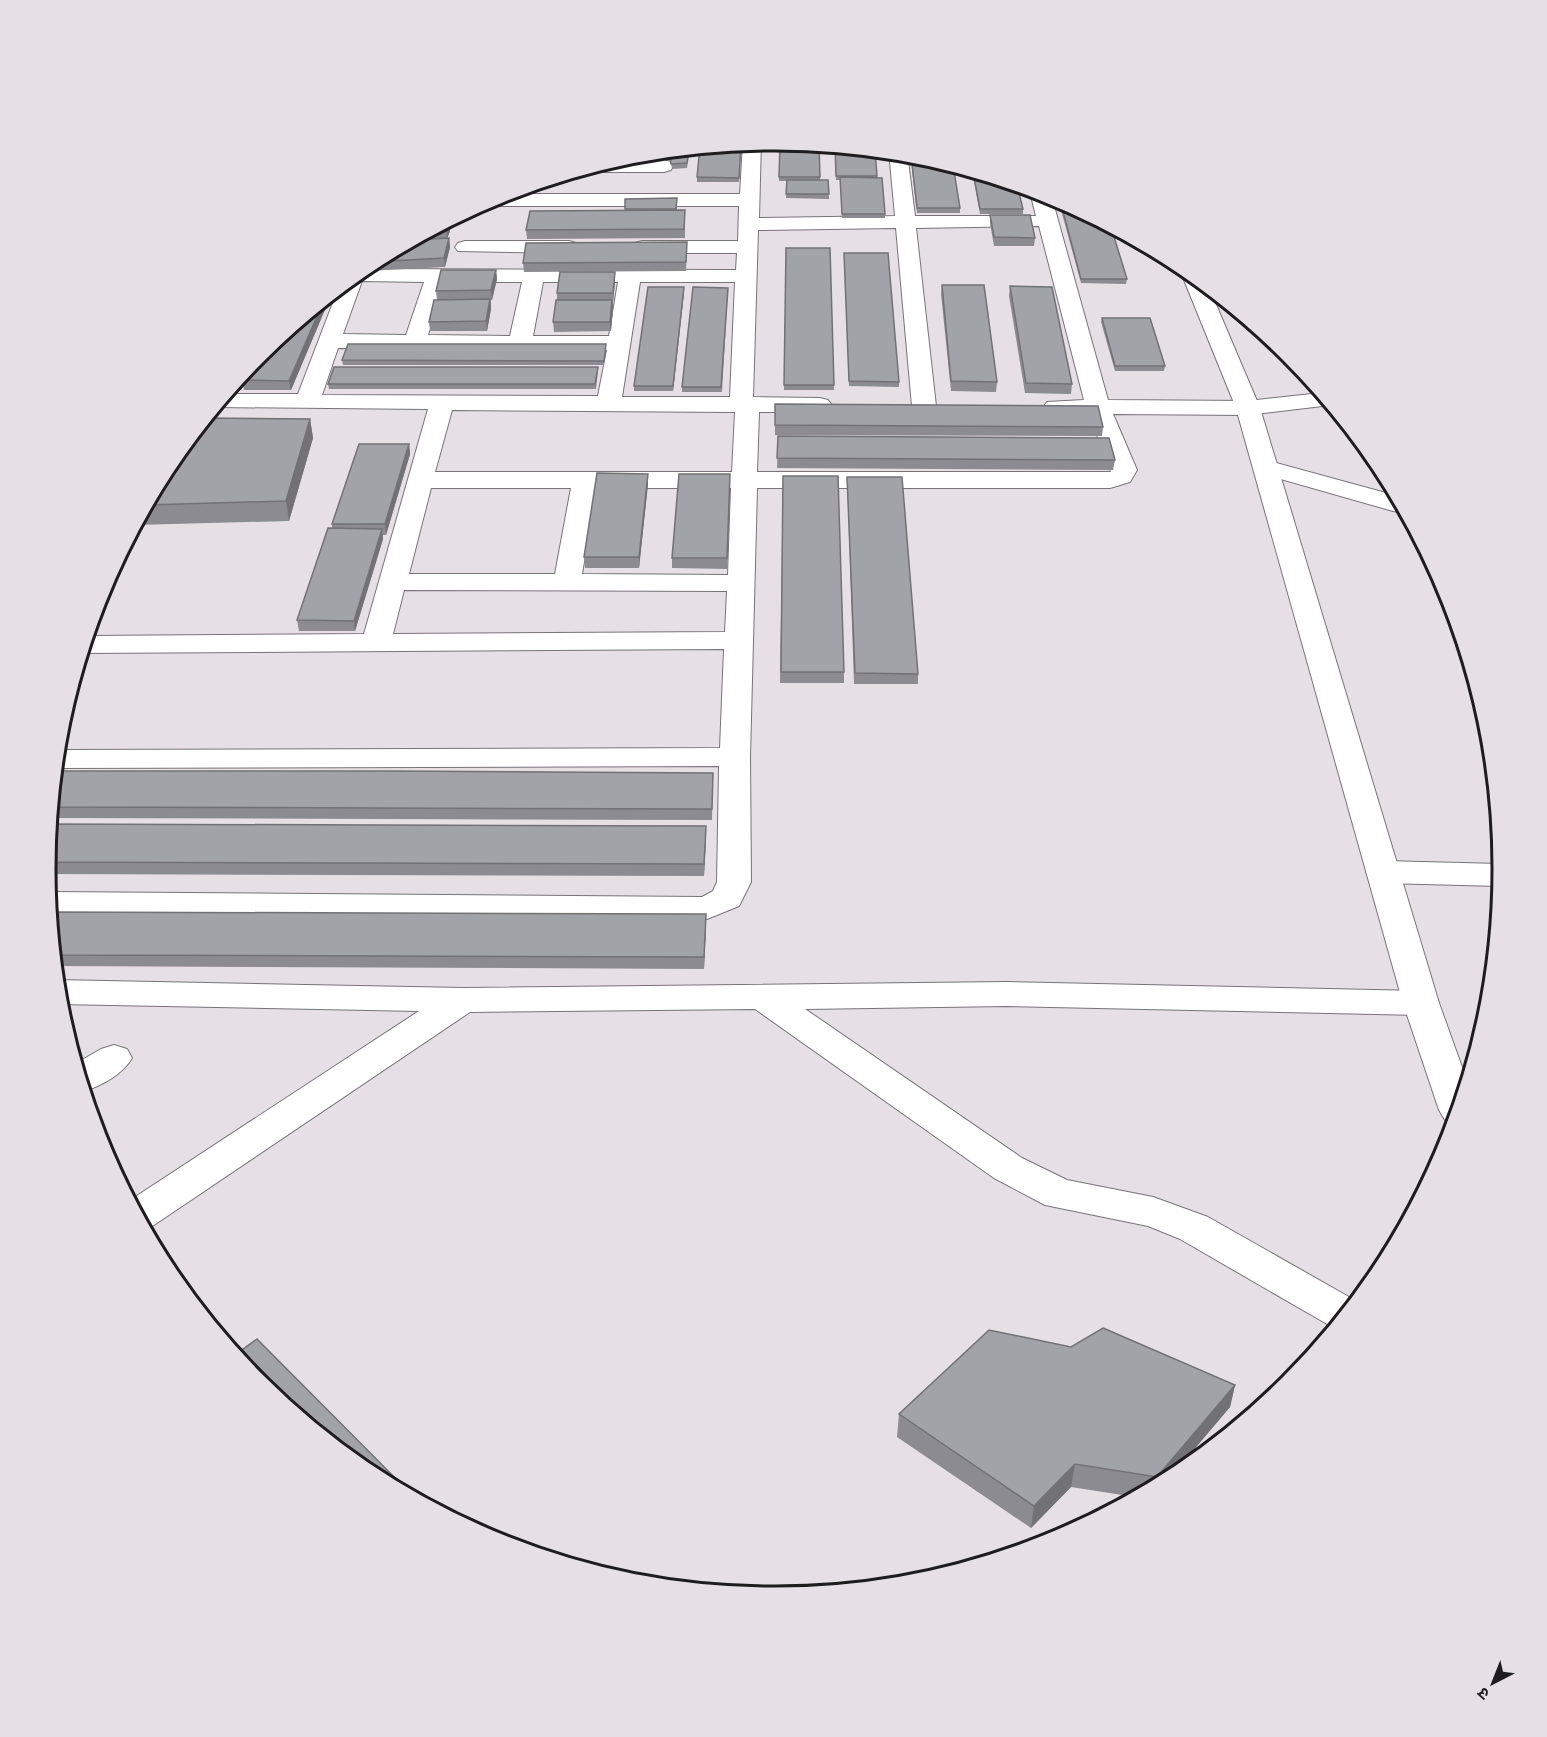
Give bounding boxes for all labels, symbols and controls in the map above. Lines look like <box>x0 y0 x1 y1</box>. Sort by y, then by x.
north arrow <box>1463 1653 1523 1713</box>
text: उ <box>1473 1682 1494 1704</box>

